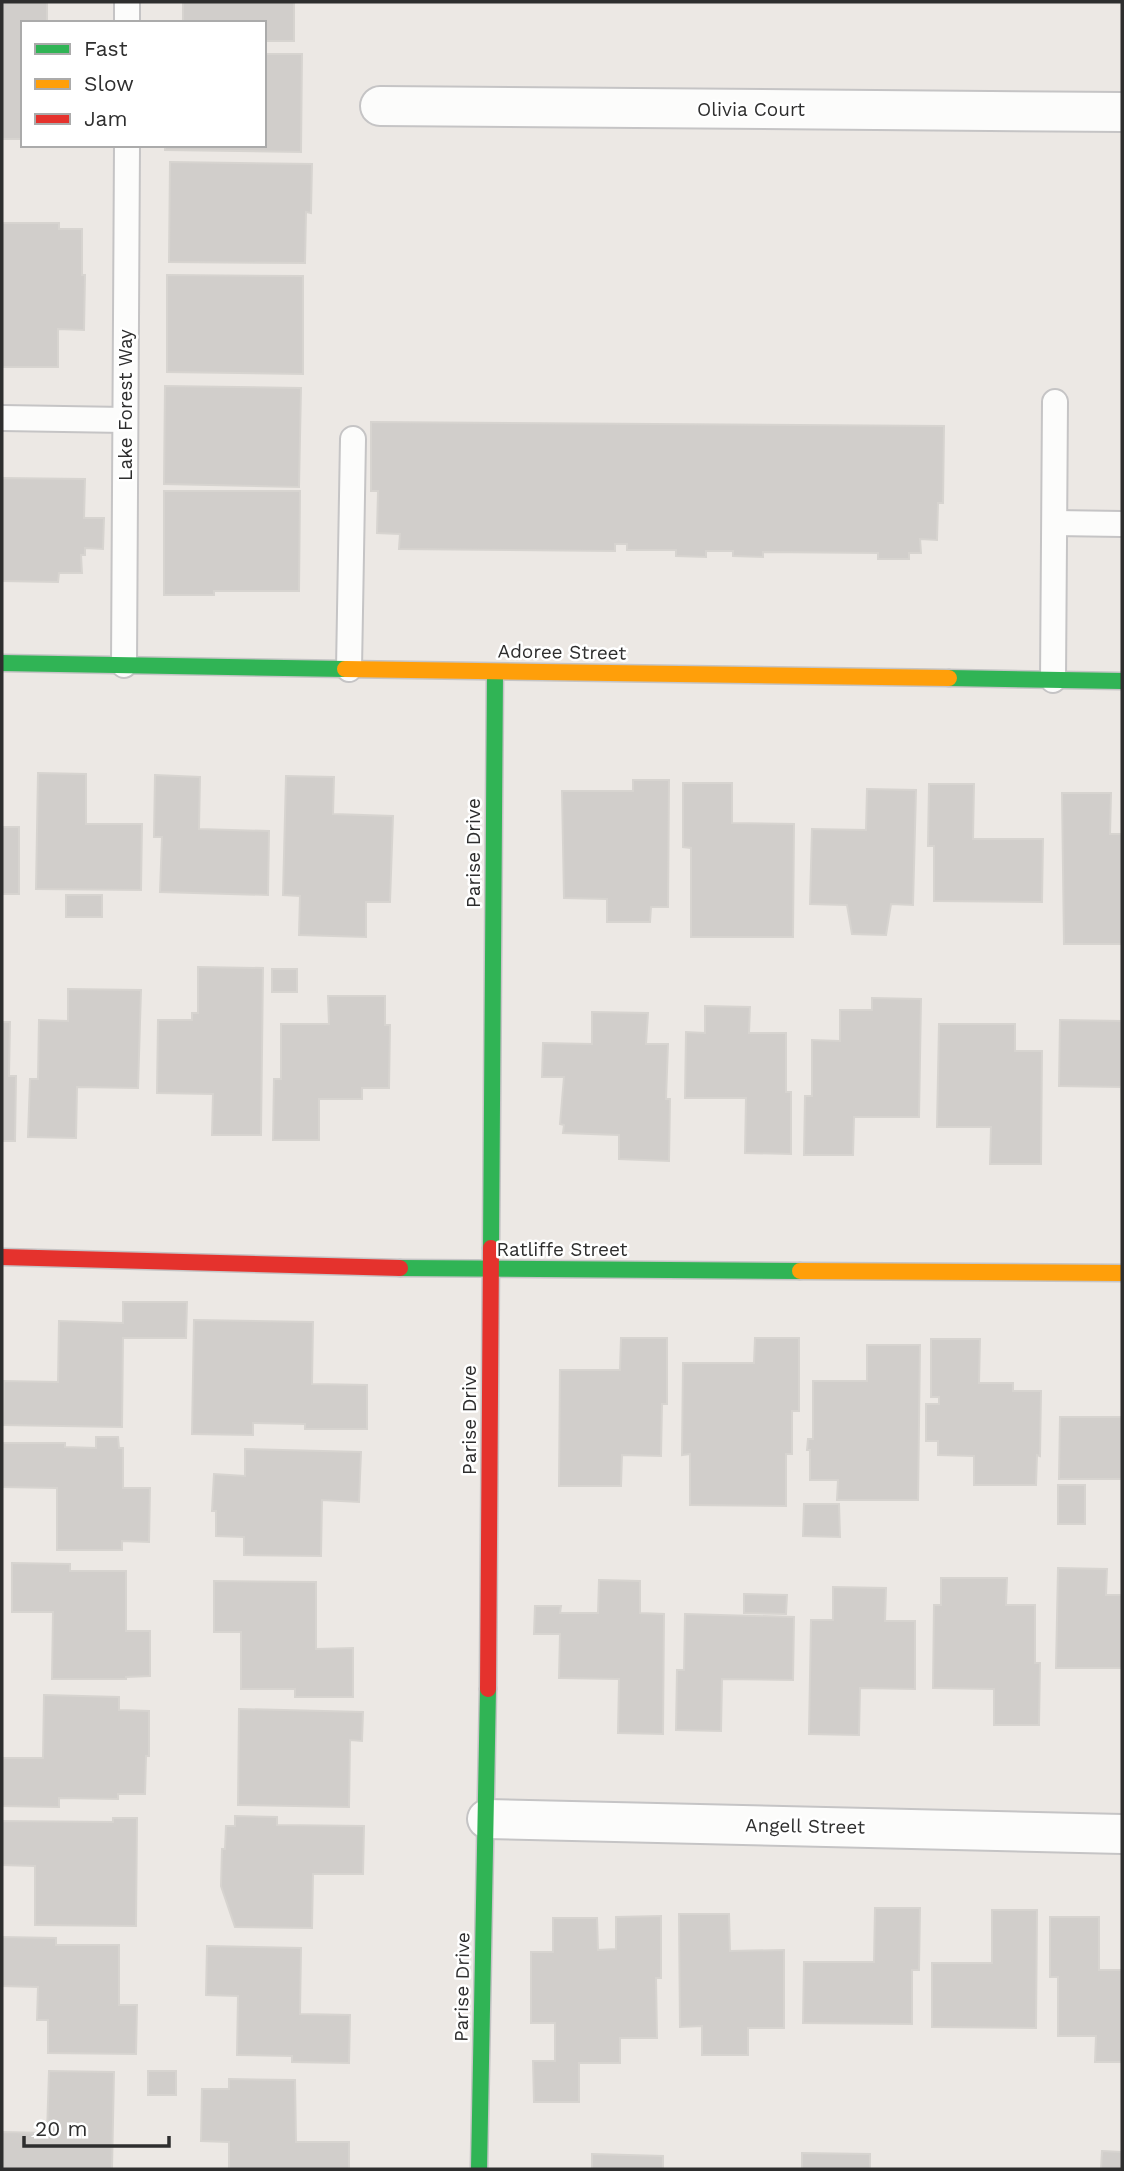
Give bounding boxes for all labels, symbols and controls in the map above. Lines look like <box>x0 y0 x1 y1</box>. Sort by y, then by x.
legend <box>21 21 266 147</box>
text: Fast <box>84 36 128 61</box>
text: Slow <box>84 71 134 96</box>
street label: Olivia Court <box>697 98 805 121</box>
text: Jam <box>84 106 127 131</box>
street label: Lake Forest Way <box>114 329 137 481</box>
street label: Adoree Street <box>497 639 627 665</box>
street label: Parise Drive <box>462 798 485 908</box>
street label: Ratliffe Street <box>496 1238 628 1261</box>
street label: Parise Drive <box>458 1365 481 1475</box>
street label: Angell Street <box>745 1813 865 1839</box>
street label: Parise Drive <box>450 1932 474 2042</box>
scale bar <box>24 2104 170 2148</box>
text: 20 m <box>35 2116 87 2141</box>

